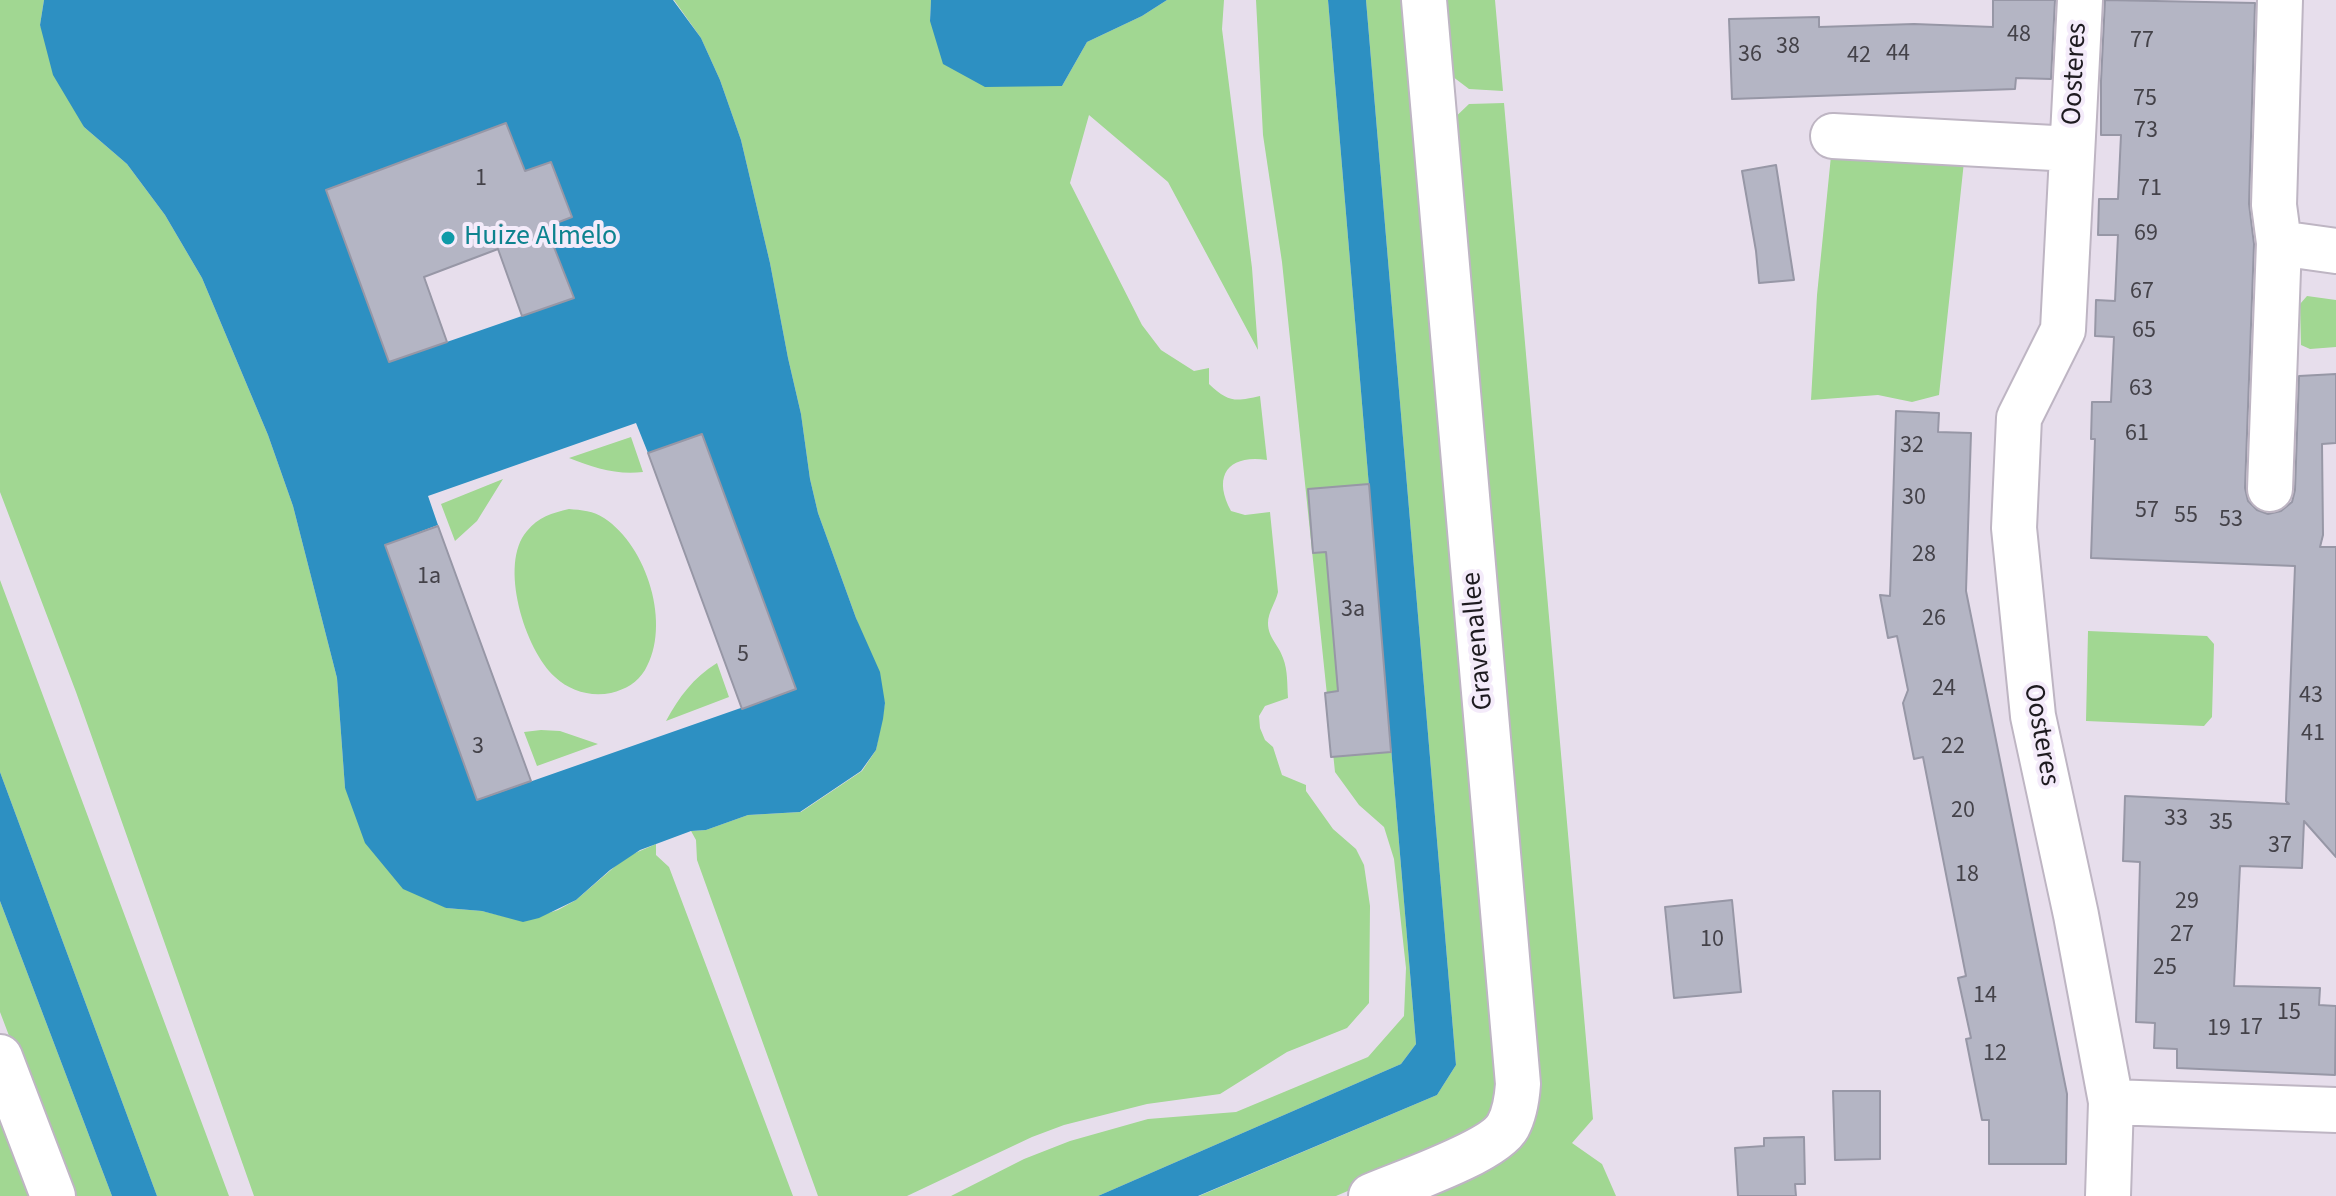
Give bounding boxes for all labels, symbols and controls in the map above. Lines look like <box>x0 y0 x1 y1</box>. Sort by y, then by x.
house number: 48 <box>2007 22 2031 50</box>
street label: Oosteres <box>2057 22 2095 126</box>
house number: 77 <box>2130 28 2154 56</box>
house number: 38 <box>1776 34 1800 62</box>
house number: 44 <box>1886 41 1910 69</box>
house number: 36 <box>1738 42 1762 70</box>
house number: 42 <box>1847 43 1871 71</box>
house number: 75 <box>2133 86 2157 114</box>
house number: 73 <box>2134 118 2158 146</box>
house number: 1 <box>475 166 487 194</box>
house number: 71 <box>2138 176 2162 204</box>
place label: Huize Almelo <box>464 221 617 255</box>
house number: 69 <box>2134 221 2158 249</box>
marker: Huize Almelo <box>439 229 457 247</box>
house number: 67 <box>2130 279 2154 307</box>
house number: 65 <box>2132 318 2156 346</box>
house number: 63 <box>2129 376 2153 404</box>
house number: 61 <box>2125 421 2149 449</box>
house number: 32 <box>1900 433 1924 461</box>
house number: 30 <box>1902 485 1926 513</box>
house number: 57 <box>2135 498 2159 526</box>
house number: 55 <box>2174 503 2198 531</box>
house number: 53 <box>2219 507 2243 535</box>
house number: 28 <box>1912 542 1936 570</box>
house number: 1a <box>417 564 441 592</box>
street label: Gravenallee <box>1456 570 1502 712</box>
house number: 3a <box>1341 597 1365 625</box>
house number: 26 <box>1922 606 1946 634</box>
house number: 5 <box>737 642 749 670</box>
house number: 24 <box>1932 676 1956 704</box>
street label: Oosteres <box>2015 681 2065 789</box>
house number: 43 <box>2299 683 2323 711</box>
house number: 41 <box>2301 721 2325 749</box>
house number: 3 <box>472 734 484 762</box>
house number: 22 <box>1941 734 1965 762</box>
house number: 20 <box>1951 798 1975 826</box>
house number: 33 <box>2164 806 2188 834</box>
house number: 35 <box>2209 810 2233 838</box>
house number: 37 <box>2268 833 2292 861</box>
house number: 18 <box>1955 862 1979 890</box>
house number: 29 <box>2175 889 2199 917</box>
house number: 27 <box>2170 922 2194 950</box>
house number: 10 <box>1700 927 1724 955</box>
house number: 25 <box>2153 955 2177 983</box>
house number: 14 <box>1973 983 1997 1011</box>
house number: 15 <box>2277 1000 2301 1028</box>
house number: 17 <box>2239 1015 2263 1043</box>
house number: 19 <box>2207 1016 2231 1044</box>
house number: 12 <box>1983 1041 2007 1069</box>

